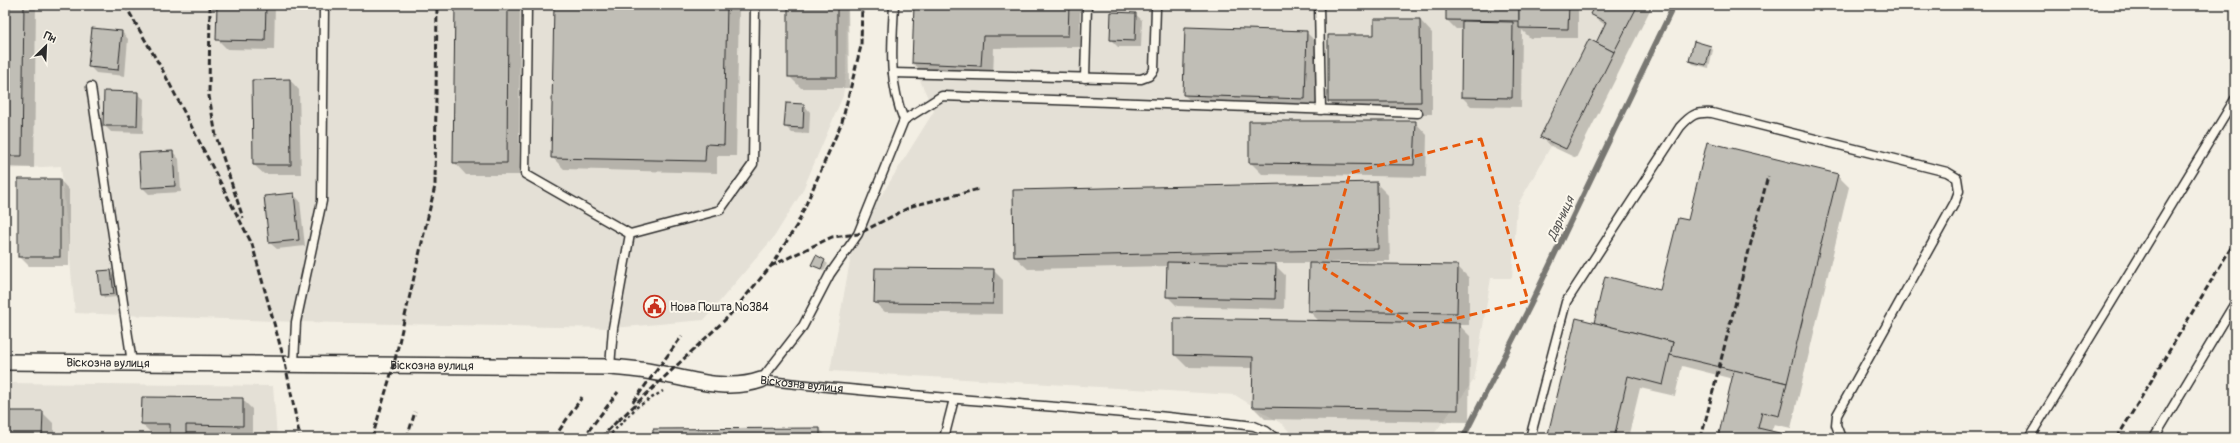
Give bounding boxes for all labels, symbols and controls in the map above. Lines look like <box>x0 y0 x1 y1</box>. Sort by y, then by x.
north arrow <box>26 26 66 66</box>
text: Пн <box>42 29 58 46</box>
water label: Дарниця <box>1543 192 1579 244</box>
public building icon: Нова Пошта №384 <box>642 294 668 320</box>
place label: Нова Пошта №384 <box>670 300 769 315</box>
street label: Віскозна вулиця <box>66 356 150 371</box>
street label: Віскозна вулиця <box>390 358 474 374</box>
street label: Віскозна вулиця <box>759 373 844 397</box>

